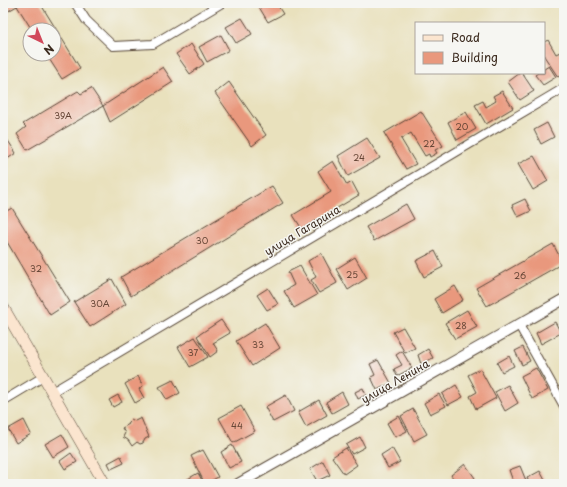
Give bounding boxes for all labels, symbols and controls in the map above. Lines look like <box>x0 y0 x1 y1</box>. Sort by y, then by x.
north arrow <box>22 22 62 62</box>
legend <box>415 22 545 74</box>
text: Road <box>451 28 480 46</box>
text: N <box>40 40 58 59</box>
text: Building <box>451 48 498 66</box>
house number: 39А <box>54 108 72 122</box>
house number: 20 <box>456 119 469 133</box>
house number: 22 <box>423 136 435 150</box>
house number: 24 <box>353 150 365 164</box>
street label: улица Гагарина <box>261 201 343 259</box>
house number: 30 <box>196 233 209 247</box>
house number: 32 <box>30 261 42 275</box>
house number: 25 <box>346 267 358 281</box>
house number: 26 <box>514 268 526 282</box>
house number: 30А <box>90 296 110 310</box>
house number: 28 <box>455 318 467 332</box>
house number: 33 <box>252 337 264 351</box>
house number: 37 <box>188 345 198 359</box>
street label: улица Ленина <box>358 355 432 407</box>
house number: 44 <box>231 418 243 432</box>

